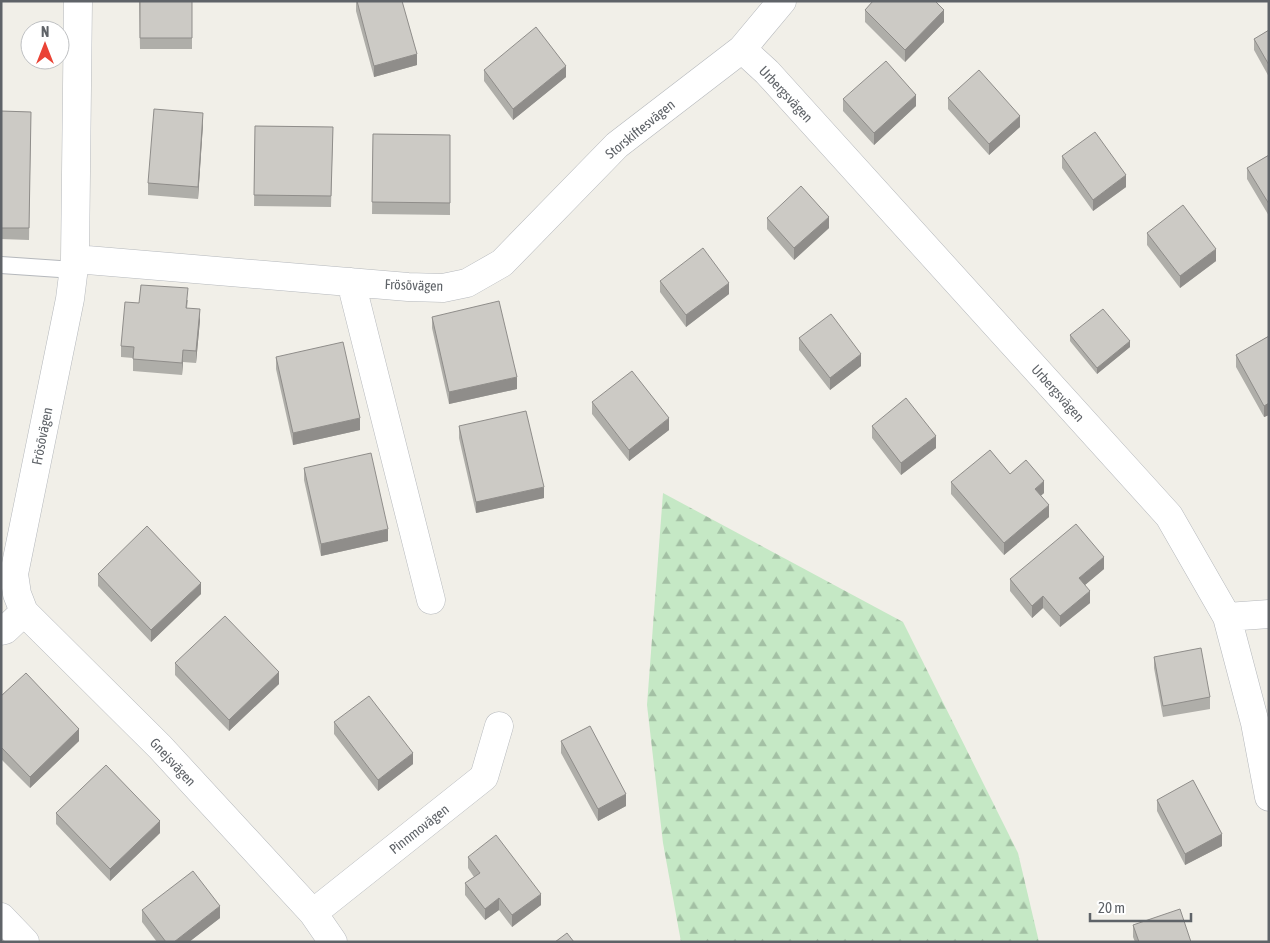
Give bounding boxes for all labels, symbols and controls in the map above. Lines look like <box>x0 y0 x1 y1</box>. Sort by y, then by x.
north arrow <box>20 20 70 70</box>
text: N <box>41 24 49 40</box>
street label: Urbergsvägen <box>756 63 816 125</box>
street label: Storskiftesvägen <box>602 96 678 162</box>
street label: Frösövägen <box>384 276 444 294</box>
street label: Urbergsvägen <box>1028 361 1088 425</box>
street label: Frösövägen <box>29 406 55 466</box>
street label: Gnejsvägen <box>147 735 199 789</box>
street label: Pinnmovägen <box>386 801 452 857</box>
scale bar <box>1090 890 1191 922</box>
text: 20 m <box>1098 899 1125 916</box>

